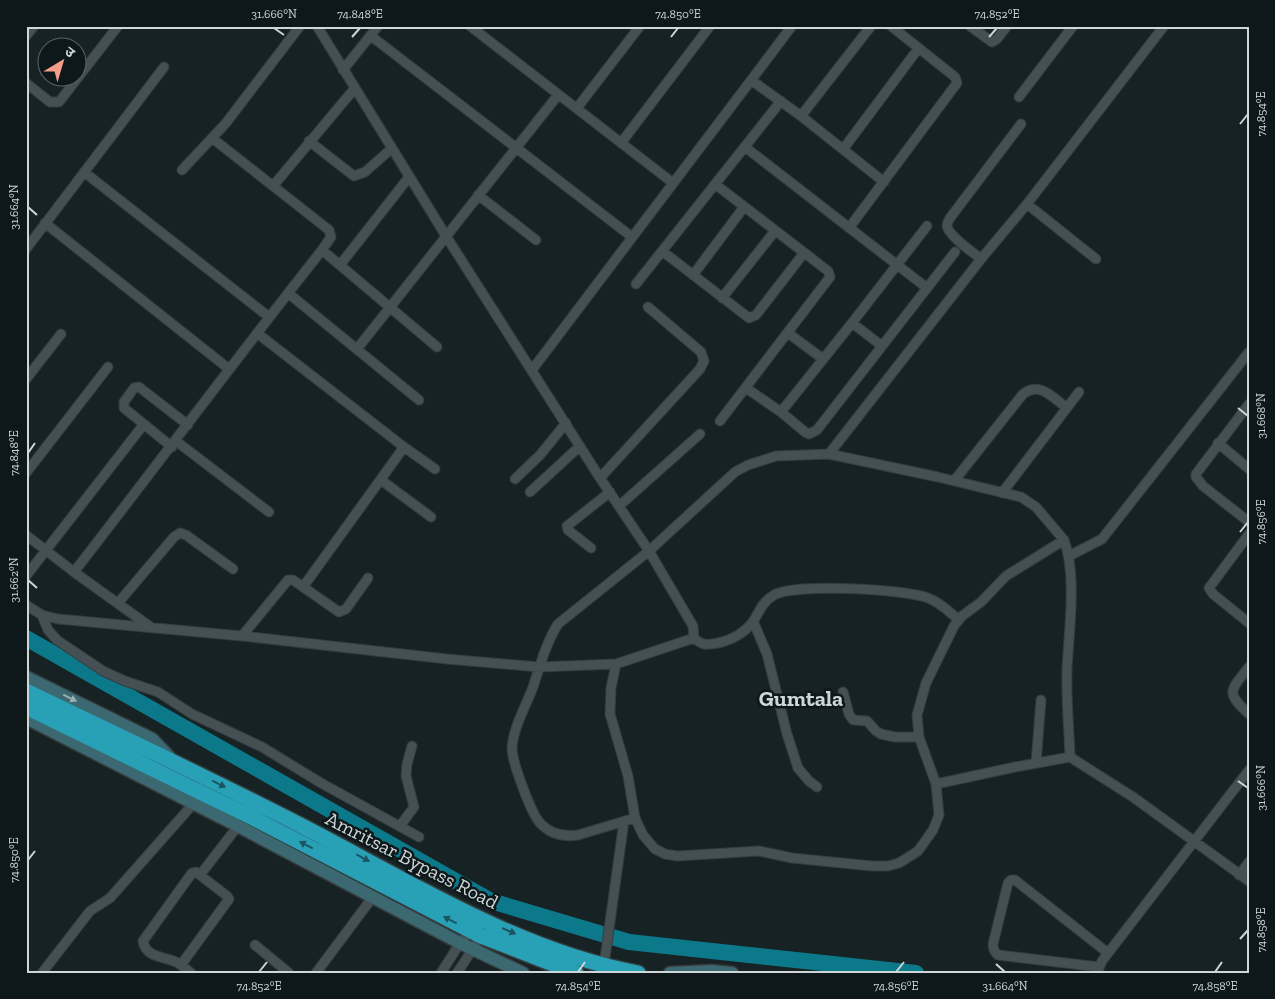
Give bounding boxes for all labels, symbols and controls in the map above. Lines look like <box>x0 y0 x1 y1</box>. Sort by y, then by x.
text: 31.666°N <box>251 7 297 21</box>
text: 74.848°E <box>337 7 383 21</box>
text: 74.850°E <box>655 7 701 21</box>
text: 74.852°E <box>975 7 1019 21</box>
north arrow <box>38 38 88 88</box>
text: उ <box>61 43 79 62</box>
text: 74.854°E <box>1254 92 1268 137</box>
text: 31.664°N <box>7 184 21 230</box>
text: 31.668°N <box>1254 393 1268 439</box>
text: 74.848°E <box>7 430 21 476</box>
text: 74.856°E <box>1254 499 1268 545</box>
text: 31.662°N <box>7 557 21 603</box>
district label: Gumtala <box>759 685 843 712</box>
one-way arrow <box>63 694 77 702</box>
text: 31.666°N <box>1254 765 1268 811</box>
one-way arrow <box>211 780 226 789</box>
street label: Amritsar Bypass Road <box>322 806 502 914</box>
text: 74.850°E <box>7 837 21 883</box>
one-way arrow <box>299 841 313 850</box>
one-way arrow <box>356 854 371 862</box>
text: 74.858°E <box>1254 907 1268 953</box>
one-way arrow <box>443 916 458 924</box>
one-way arrow <box>501 928 516 935</box>
text: 74.852°E <box>237 979 281 993</box>
text: 74.854°E <box>556 979 601 993</box>
text: 74.856°E <box>873 979 919 993</box>
text: 31.664°N <box>982 979 1028 993</box>
text: 74.858°E <box>1192 979 1238 993</box>

